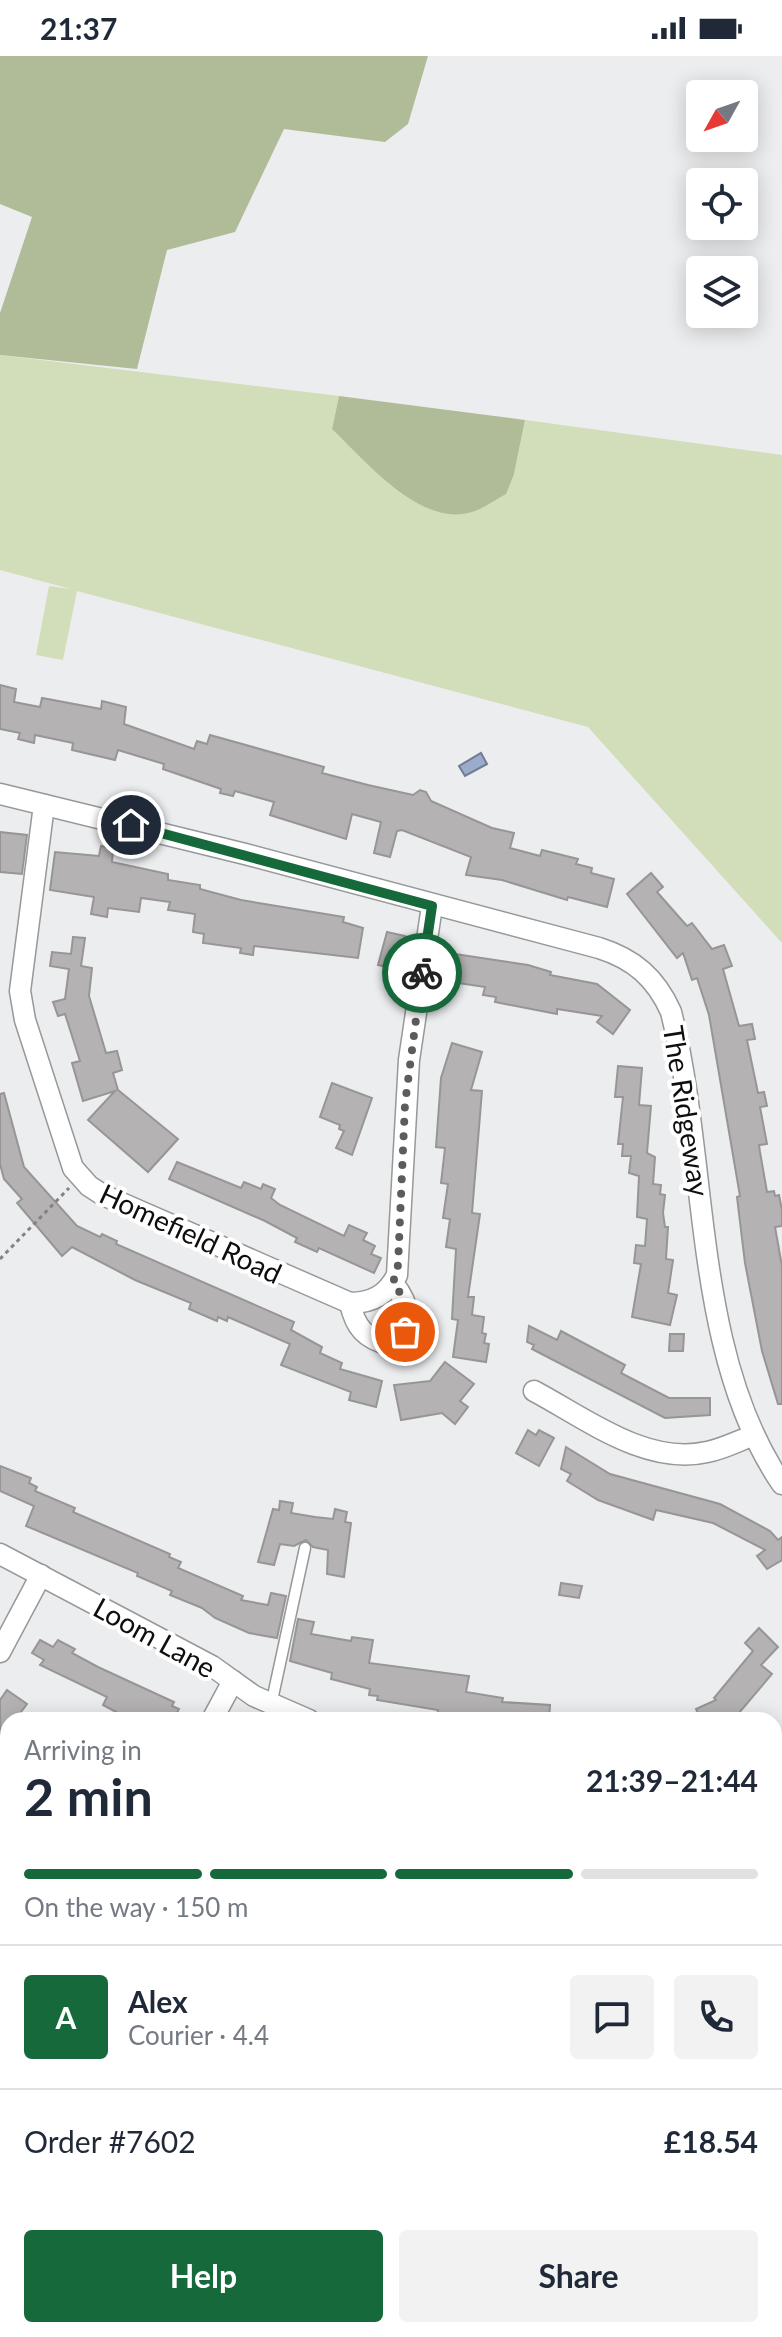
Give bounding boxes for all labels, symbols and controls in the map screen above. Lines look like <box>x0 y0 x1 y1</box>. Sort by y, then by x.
text: 21:37 <box>40 10 117 46</box>
north arrow <box>686 80 758 152</box>
map controls <box>686 80 758 328</box>
button: locate <box>686 168 758 240</box>
button: layers <box>686 256 758 328</box>
pin <box>97 791 165 859</box>
icon: home <box>109 803 153 847</box>
courier <box>382 933 462 1013</box>
icon: bike <box>400 951 444 995</box>
street label: The Ridgeway <box>657 1023 717 1199</box>
street label: Homefield Road <box>95 1176 287 1290</box>
pin <box>371 1298 439 1366</box>
icon: bag <box>383 1310 427 1354</box>
street label: Loom Lane <box>88 1590 222 1684</box>
text: Arriving in <box>24 1734 142 1766</box>
text: 21:39–21:44 <box>586 1762 758 1798</box>
text: 2 min <box>24 1765 153 1827</box>
text: On the way · 150 m <box>24 1891 248 1923</box>
button: chat <box>570 1975 654 2059</box>
button: phone <box>674 1975 758 2059</box>
text: Alex <box>128 1983 188 2019</box>
text: A <box>56 1999 76 2035</box>
text: Courier · 4.4 <box>128 2019 269 2051</box>
text: Order #7602 <box>24 2123 196 2159</box>
text: £18.54 <box>664 2123 758 2159</box>
button: Help <box>24 2230 383 2322</box>
button: Share <box>399 2230 758 2322</box>

